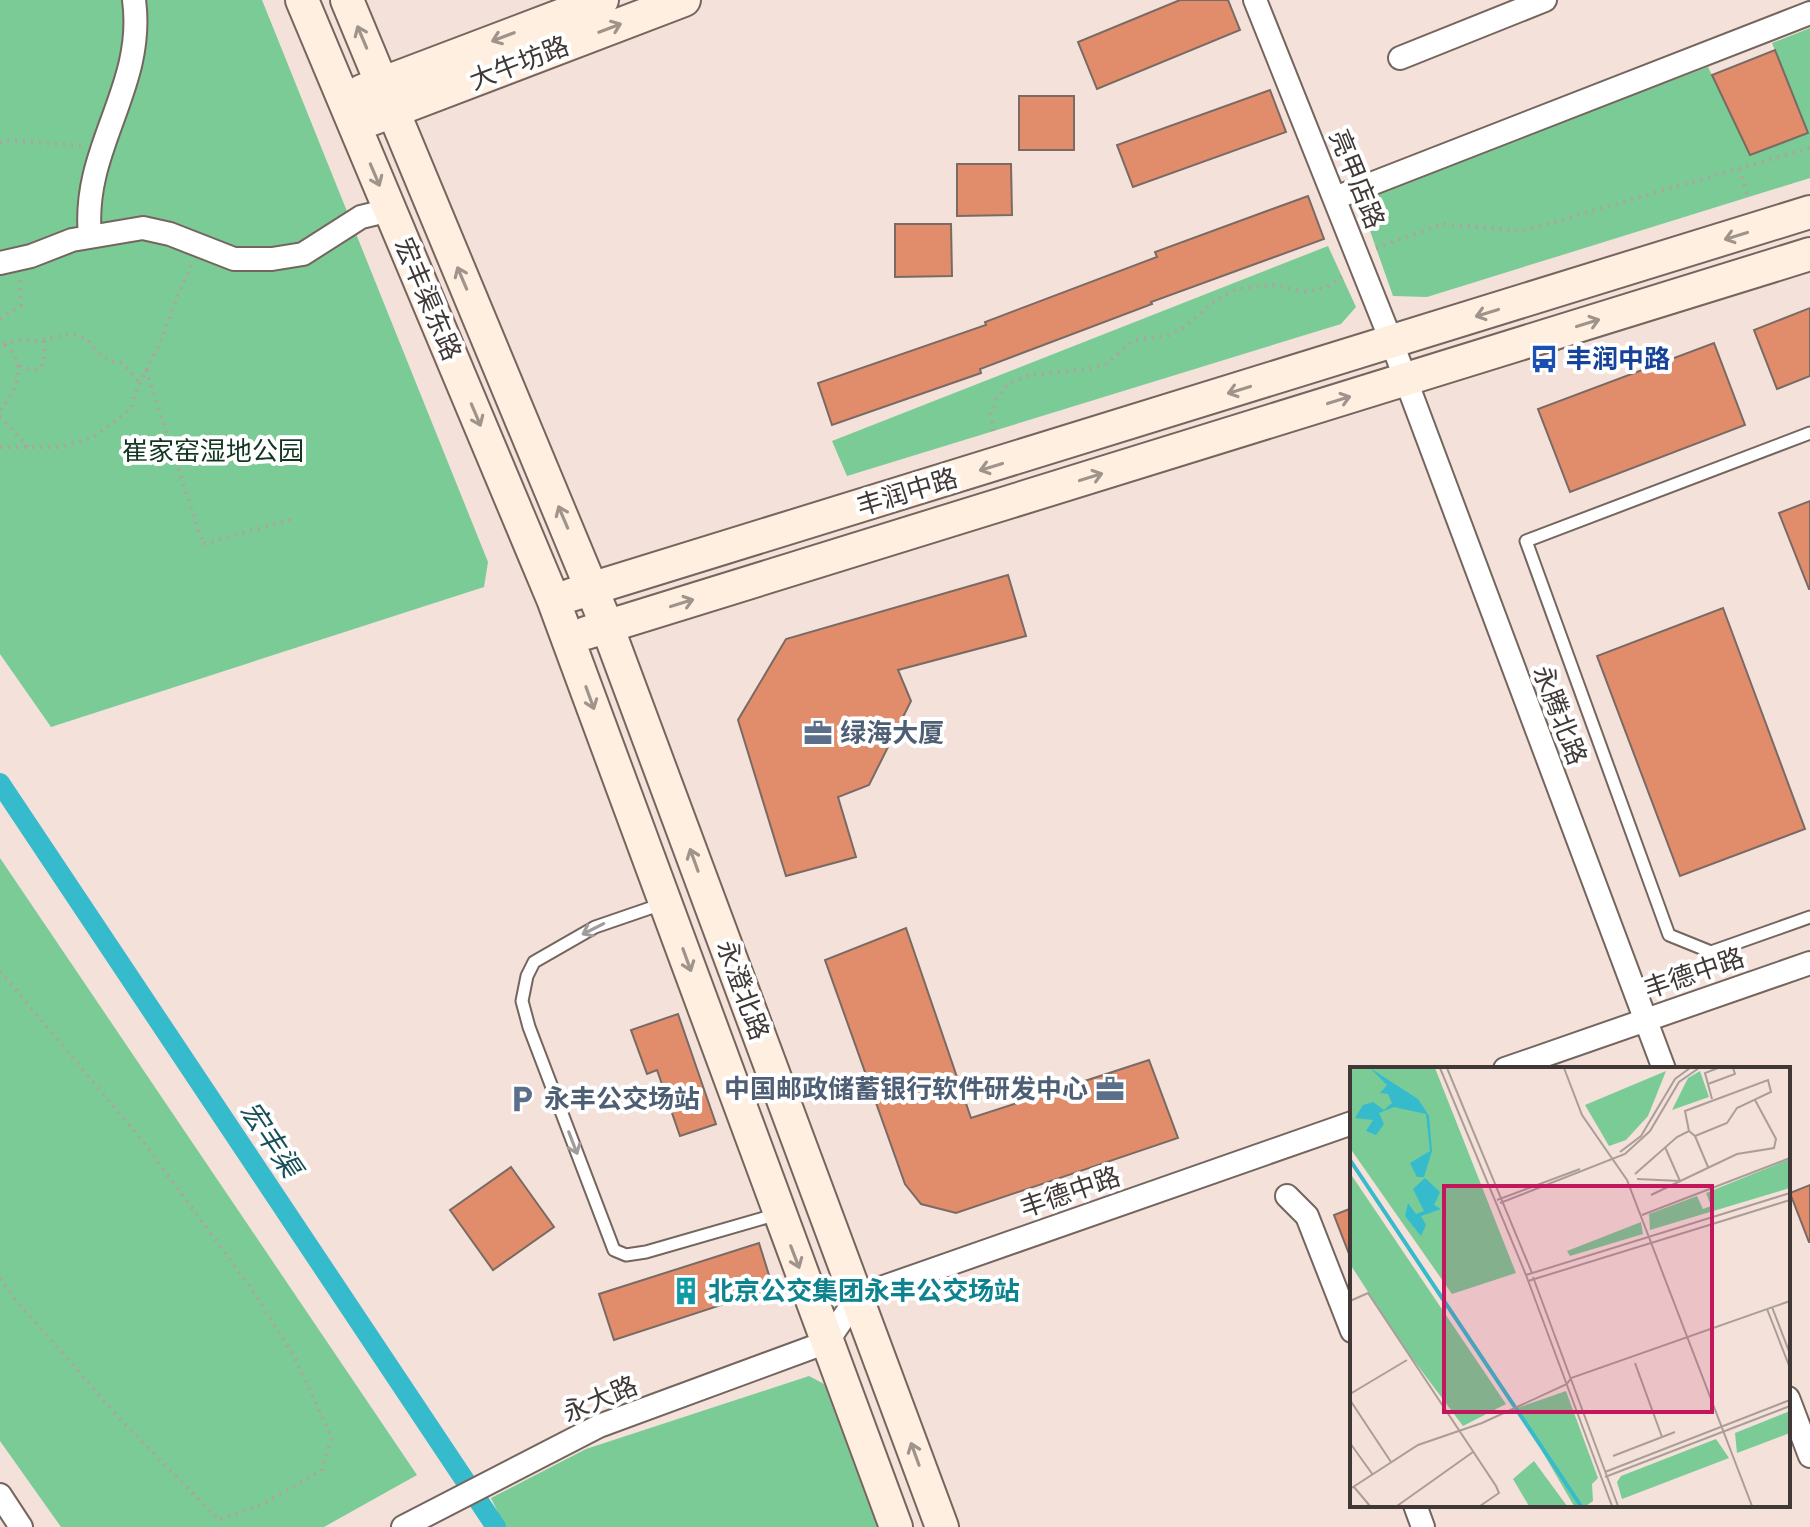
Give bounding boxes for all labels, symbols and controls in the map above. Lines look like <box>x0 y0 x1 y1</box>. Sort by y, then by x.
one-way arrow <box>597 20 622 34</box>
one-way arrow <box>354 25 369 50</box>
street label: 大牛坊路 <box>465 29 573 97</box>
one-way arrow <box>491 31 516 45</box>
street label: 亮甲店路 <box>1323 125 1391 233</box>
one-way arrow <box>369 162 384 187</box>
one-way arrow <box>1723 229 1749 244</box>
street label: 宏丰渠东路 <box>388 233 468 365</box>
one-way arrow <box>453 266 468 291</box>
one-way arrow <box>1475 306 1501 321</box>
one-way arrow <box>1574 315 1600 330</box>
place label: 丰润中路 <box>1566 343 1670 375</box>
bus stop icon: 丰润中路 <box>1529 344 1559 374</box>
one-way arrow <box>1227 384 1252 398</box>
one-way arrow <box>1326 392 1352 407</box>
one-way arrow <box>470 402 485 427</box>
park label: 崔家窑湿地公园 <box>122 435 304 467</box>
one-way arrow <box>978 460 1004 475</box>
street label: 丰润中路 <box>853 461 961 523</box>
one-way arrow <box>1077 469 1103 484</box>
one-way arrow <box>554 505 569 530</box>
one-way arrow <box>668 595 694 610</box>
street label: 永腾北路 <box>1526 661 1594 769</box>
one-way arrow <box>584 685 598 710</box>
place label: 绿海大厦 <box>840 717 944 749</box>
office icon: 绿海大厦 <box>803 718 833 748</box>
one-way arrow <box>686 848 700 872</box>
one-way arrow <box>581 922 605 937</box>
street label: 永澄北路 <box>710 936 776 1044</box>
street label: 丰德中路 <box>1640 941 1748 1005</box>
one-way arrow <box>681 947 695 972</box>
inset map <box>1350 1067 1790 1507</box>
place label: 中国邮政储蓄银行软件研发中心 <box>724 1073 1088 1105</box>
office icon: 中国邮政储蓄银行软件研发中心 <box>1095 1074 1125 1104</box>
place label: 永丰公交场站 <box>544 1083 700 1115</box>
parking icon: 永丰公交场站 <box>507 1084 537 1114</box>
water label: 宏丰渠 <box>233 1095 311 1187</box>
one-way arrow <box>567 1130 581 1155</box>
street label: 丰德中路 <box>1016 1160 1124 1224</box>
one-way arrow <box>789 1244 803 1269</box>
place label: 北京公交集团永丰公交场站 <box>708 1275 1020 1307</box>
building icon: 北京公交集团永丰公交场站 <box>671 1276 701 1306</box>
street label: 永大路 <box>558 1369 642 1429</box>
one-way arrow <box>907 1442 921 1467</box>

